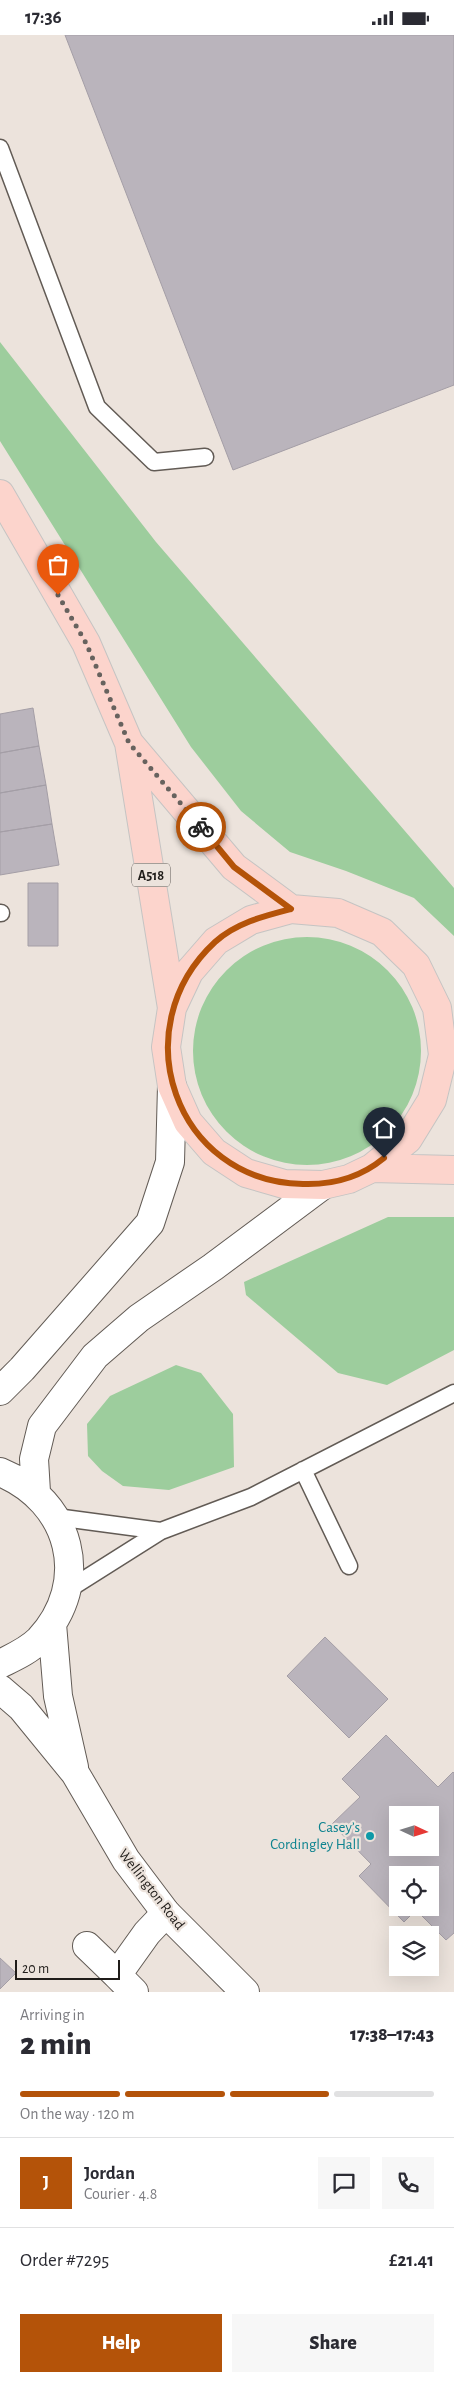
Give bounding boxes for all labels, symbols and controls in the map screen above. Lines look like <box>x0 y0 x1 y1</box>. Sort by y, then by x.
text: 17:36 <box>25 8 62 27</box>
pin <box>37 544 79 595</box>
icon: bag <box>44 551 72 579</box>
courier <box>176 802 226 852</box>
icon: bike <box>187 813 215 841</box>
road number: A518 <box>132 863 170 887</box>
pin <box>363 1107 405 1158</box>
icon: home <box>370 1114 398 1142</box>
north arrow <box>389 1806 439 1856</box>
map controls <box>389 1806 439 1976</box>
place label: Casey’s Cordingley Hall <box>270 1820 360 1852</box>
marker: Casey’s Cordingley Hall <box>364 1830 376 1842</box>
street label: Wellington Road <box>116 1846 188 1933</box>
button: locate <box>389 1866 439 1916</box>
button: layers <box>389 1926 439 1976</box>
scale bar <box>15 1957 120 1980</box>
text: 20 m <box>22 1962 49 1976</box>
text: Arriving in <box>20 2007 85 2023</box>
text: 17:38–17:43 <box>350 2025 434 2044</box>
text: 2 min <box>20 2028 92 2060</box>
text: On the way · 120 m <box>20 2106 135 2122</box>
button: chat <box>318 2157 370 2209</box>
button: phone <box>382 2157 434 2209</box>
text: Jordan <box>84 2164 135 2183</box>
text: J <box>43 2173 49 2192</box>
text: Courier · 4.8 <box>84 2186 157 2202</box>
text: Order #7295 <box>20 2251 109 2270</box>
text: £21.41 <box>389 2251 434 2270</box>
button: Help <box>20 2314 222 2372</box>
button: Share <box>232 2314 434 2372</box>

